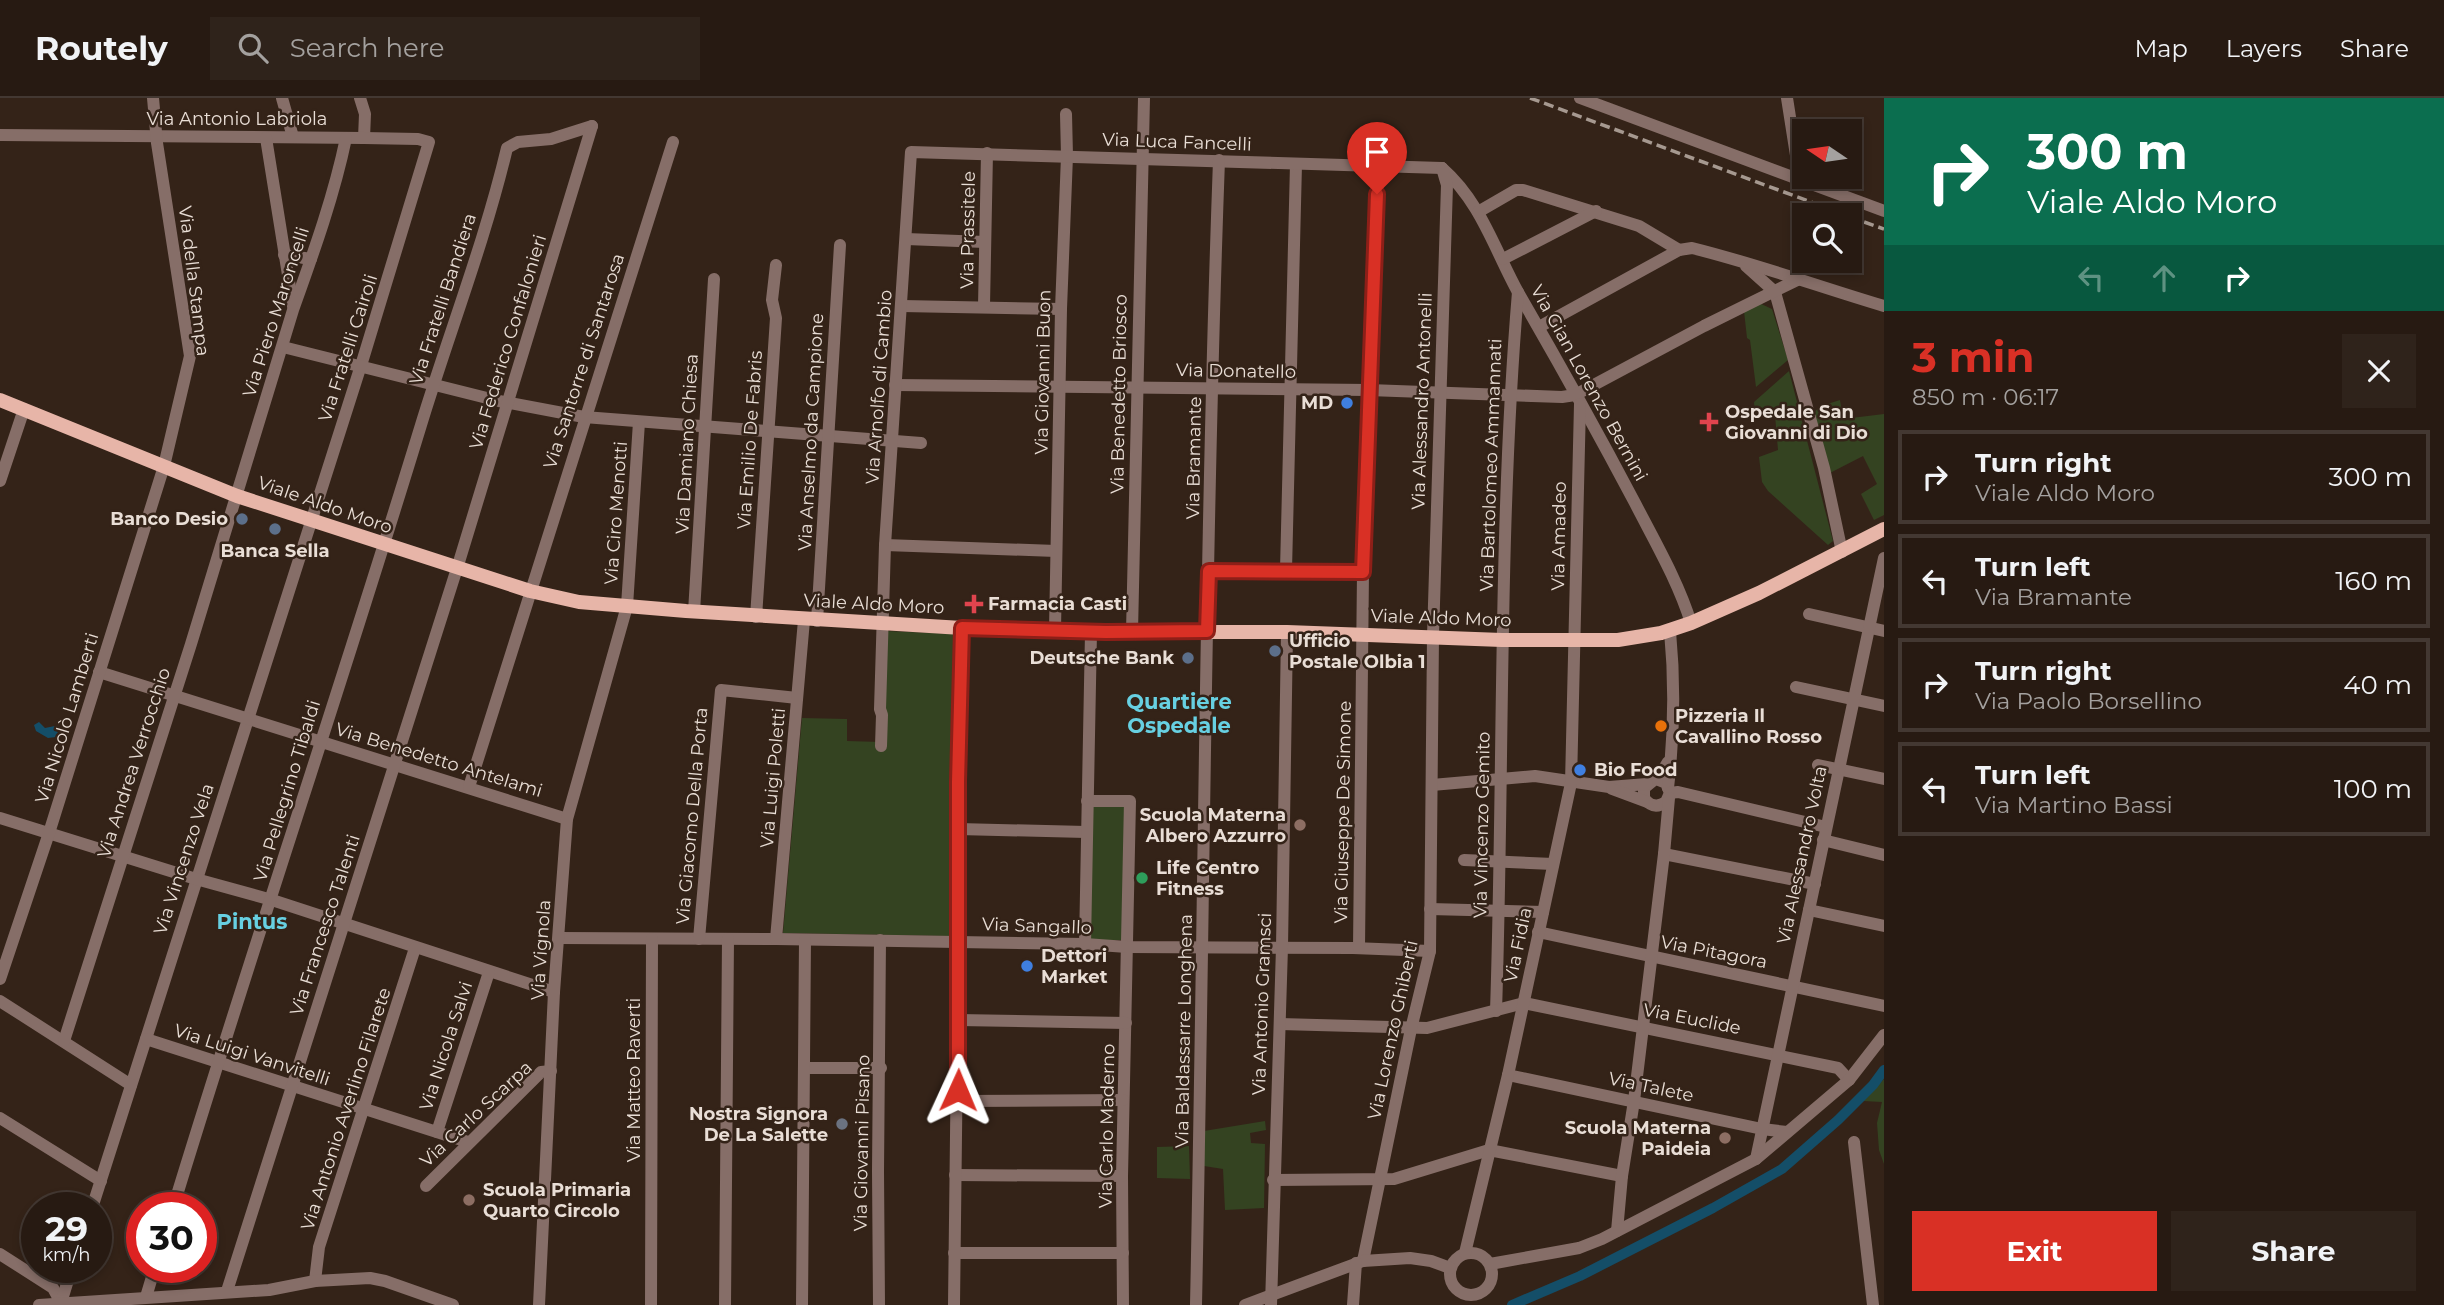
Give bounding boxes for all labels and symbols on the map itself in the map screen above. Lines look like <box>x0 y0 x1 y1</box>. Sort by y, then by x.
street label: Via Antonio Labriola <box>147 108 327 130</box>
north arrow <box>1792 119 1862 189</box>
pin <box>1347 122 1407 194</box>
street label: Via Luca Fancelli <box>1102 128 1252 156</box>
street label: Via Prassitele <box>956 171 980 289</box>
street label: Via della Stampa <box>174 205 214 357</box>
street label: Via Fratelli Bandiera <box>405 210 481 388</box>
street label: Via Piero Maroncelli <box>238 224 314 400</box>
street label: Via Federico Confalonieri <box>465 232 551 452</box>
street label: Via Santorre di Santarosa <box>539 251 629 471</box>
street label: Via Fratelli Cairoli <box>314 271 382 425</box>
street label: Via Gian Lorenzo Bernini <box>1526 281 1652 485</box>
street label: Via Arnolfo di Cambio <box>861 289 897 485</box>
street label: Via Giovanni Buon <box>1031 289 1055 455</box>
street label: Via Alessandro Antonelli <box>1407 292 1437 510</box>
street label: Via Benedetto Briosco <box>1106 294 1132 494</box>
street label: Via Anselmo da Campione <box>794 312 828 552</box>
street label: Via Bartolomeo Ammannati <box>1476 338 1506 592</box>
street label: Via Emilio De Fabris <box>733 350 767 530</box>
street label: Via Damiano Chiesa <box>671 353 703 535</box>
street label: Via Donatello <box>1176 359 1296 383</box>
place label: MD <box>1301 392 1333 414</box>
marker: MD <box>1339 395 1355 411</box>
street label: Via Bramante <box>1182 396 1206 520</box>
place label: Ospedale San Giovanni di Dio <box>1725 401 1868 444</box>
marker: Ospedale San Giovanni di Dio <box>1699 412 1719 432</box>
street label: Via Ciro Menotti <box>600 441 632 585</box>
street label: Viale Aldo Moro <box>255 472 395 538</box>
street label: Via Amadeo <box>1547 481 1571 591</box>
place label: Banco Desio <box>110 508 228 530</box>
marker: Banco Desio <box>234 511 250 527</box>
marker: Banca Sella <box>267 521 283 537</box>
place label: Banca Sella <box>220 540 330 562</box>
street label: Viale Aldo Moro <box>803 589 945 619</box>
place label: Farmacia Casti <box>988 593 1127 615</box>
marker: Farmacia Casti <box>966 596 982 612</box>
street label: Viale Aldo Moro <box>1370 605 1512 631</box>
street label: Via Nicolò Lamberti <box>31 630 103 806</box>
place label: Ufficio Postale Olbia 1 <box>1289 630 1426 673</box>
marker: Ufficio Postale Olbia 1 <box>1267 643 1283 659</box>
place label: Deutsche Bank <box>1029 647 1174 669</box>
marker: Deutsche Bank <box>1180 650 1196 666</box>
street label: Via Andrea Verrocchio <box>93 665 175 861</box>
district label: Quartiere Ospedale <box>1126 689 1232 738</box>
street label: Via Pellegrino Tibaldi <box>249 698 325 884</box>
street label: Via Giuseppe De Simone <box>1330 700 1356 924</box>
place label: Pizzeria Il Cavallino Rosso <box>1675 705 1822 748</box>
street label: Via Giacomo Della Porta <box>672 706 712 926</box>
street label: Via Luigi Poletti <box>756 707 790 849</box>
street label: Via Benedetto Antelami <box>333 718 545 802</box>
marker: Pizzeria Il Cavallino Rosso <box>1653 718 1669 734</box>
street label: Via Vincenzo Gemito <box>1469 732 1495 918</box>
place label: Bio Food <box>1594 759 1677 781</box>
marker: Bio Food <box>1572 762 1588 778</box>
street label: Via Alessandro Volta <box>1772 764 1832 946</box>
street label: Via Vincenzo Vela <box>149 781 219 937</box>
place label: Scuola Materna Albero Azzurro <box>1140 804 1286 847</box>
marker: Scuola Materna Albero Azzurro <box>1292 817 1308 833</box>
street label: Via Francesco Talenti <box>285 832 365 1018</box>
place label: Life Centro Fitness <box>1156 857 1260 900</box>
marker: Life Centro Fitness <box>1134 870 1150 886</box>
street label: Via Vignola <box>527 899 555 1001</box>
street label: Via Fidia <box>1499 905 1537 985</box>
district label: Pintus <box>217 909 287 934</box>
street label: Via Antonio Gramsci <box>1248 912 1276 1096</box>
street label: Via Sangallo <box>982 913 1092 939</box>
street label: Via Baldassarre Longhena <box>1171 914 1197 1148</box>
street label: Via Pitagora <box>1659 931 1769 973</box>
street label: Via Lorenzo Ghiberti <box>1363 938 1423 1122</box>
place label: Dettori Market <box>1041 945 1108 988</box>
marker: Dettori Market <box>1019 958 1035 974</box>
street label: Via Nicola Salvi <box>415 979 477 1113</box>
street label: Via Antonio Averlino Filarete <box>296 985 396 1233</box>
street label: Via Matteo Raverti <box>623 998 645 1162</box>
street label: Via Euclide <box>1641 999 1743 1039</box>
street label: Via Luigi Vanvitelli <box>171 1019 333 1091</box>
street label: Via Carlo Maderno <box>1095 1043 1119 1209</box>
position arrow <box>921 1053 995 1127</box>
street label: Via Giovanni Pisano <box>849 1054 875 1232</box>
street label: Via Carlo Scarpa <box>415 1056 537 1172</box>
street label: Via Talete <box>1606 1067 1696 1107</box>
place label: Nostra Signora De La Salette <box>689 1103 828 1146</box>
marker: Nostra Signora De La Salette <box>834 1116 850 1132</box>
place label: Scuola Materna Paideia <box>1565 1117 1711 1160</box>
marker: Scuola Materna Paideia <box>1717 1130 1733 1146</box>
place label: Scuola Primaria Quarto Circolo <box>483 1179 631 1222</box>
speed limit sign: 30 <box>126 1192 217 1283</box>
marker: Scuola Primaria Quarto Circolo <box>461 1192 477 1208</box>

